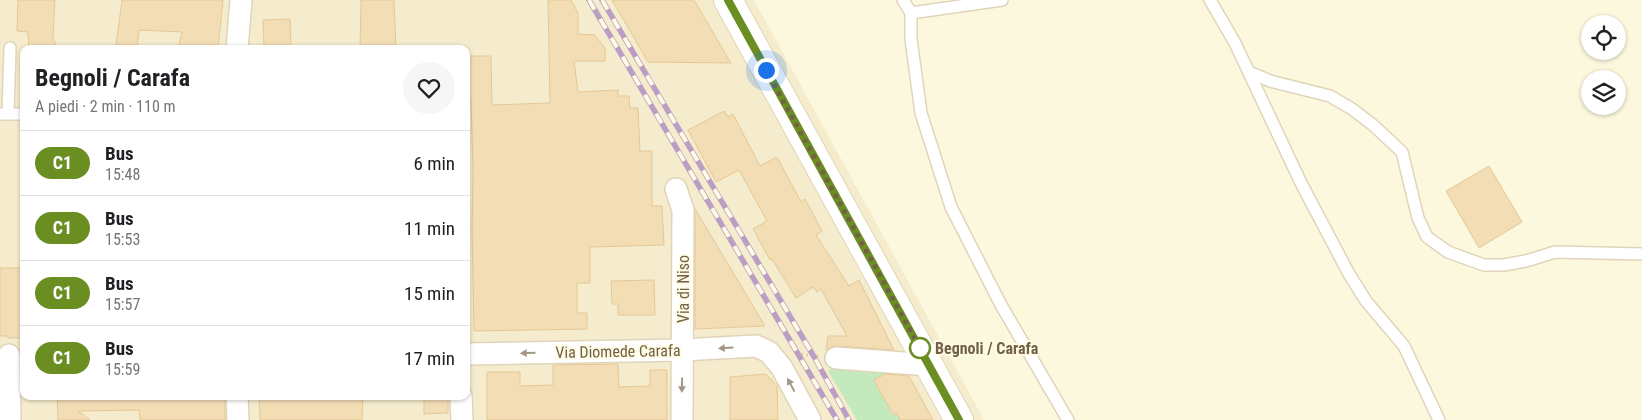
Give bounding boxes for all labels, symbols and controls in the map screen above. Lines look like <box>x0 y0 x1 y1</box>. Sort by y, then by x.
map controls <box>1581 15 1626 115</box>
button: locate <box>1581 15 1626 60</box>
your location <box>754 58 779 83</box>
button: heart <box>403 62 455 114</box>
text: Begnoli / Carafa <box>35 64 190 92</box>
button: layers <box>1581 70 1626 115</box>
text: A piedi · 2 min · 110 m <box>35 97 176 116</box>
text: Bus <box>105 142 134 165</box>
text: C1 <box>53 152 72 173</box>
text: 6 min <box>413 152 455 175</box>
text: 15:48 <box>105 165 140 184</box>
text: Bus <box>105 207 134 230</box>
text: C1 <box>53 217 72 238</box>
text: 11 min <box>404 217 455 240</box>
text: 15:53 <box>105 230 140 249</box>
street label: Via di Niso <box>674 255 693 323</box>
text: Bus <box>105 272 134 295</box>
text: C1 <box>53 282 72 303</box>
text: 15 min <box>404 282 455 305</box>
text: 15:57 <box>105 295 140 314</box>
text: Bus <box>105 337 134 360</box>
marker: Begnoli / Carafa <box>909 337 931 359</box>
place label: Begnoli / Carafa <box>935 339 1039 358</box>
street label: Via Diomede Carafa <box>555 341 681 362</box>
one-way arrow <box>718 344 734 352</box>
text: C1 <box>53 347 72 368</box>
text: 17 min <box>404 347 455 370</box>
one-way arrow <box>520 349 536 357</box>
text: 15:59 <box>105 360 140 379</box>
one-way arrow <box>678 377 686 393</box>
one-way arrow <box>787 378 795 392</box>

